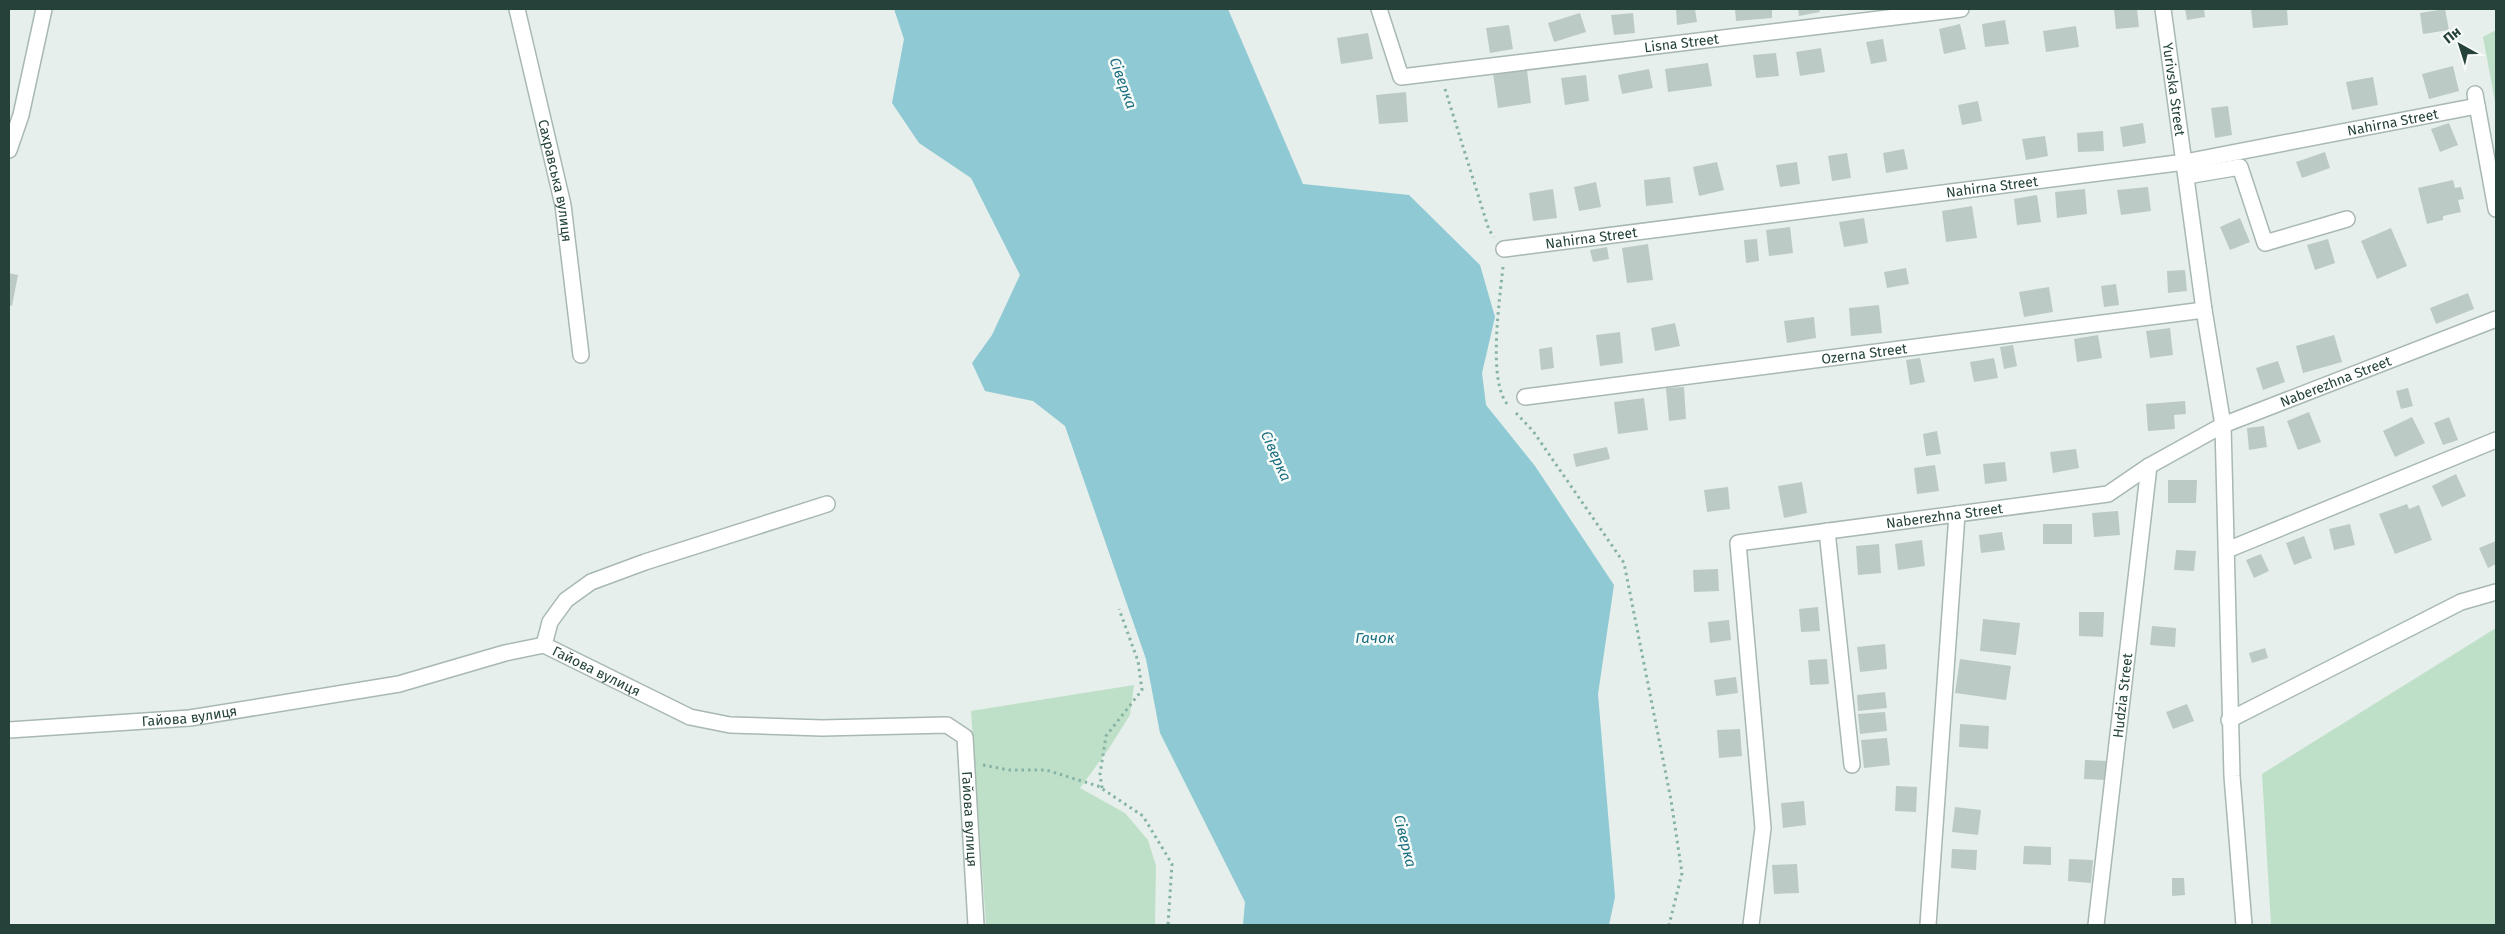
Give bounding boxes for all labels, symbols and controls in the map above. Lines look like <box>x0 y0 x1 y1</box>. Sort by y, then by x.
north arrow <box>2435 20 2485 70</box>
text: Пн <box>2440 23 2464 47</box>
street label: Lisna Street <box>1643 30 1721 56</box>
street label: Yurivska Street <box>2159 41 2189 138</box>
water label: Сіверка <box>1105 55 1141 111</box>
street label: Nahirna Street <box>2346 105 2441 139</box>
street label: Сахравська вулиця <box>535 118 576 243</box>
street label: Nahirna Street <box>1945 172 2040 201</box>
street label: Nahirna Street <box>1544 223 1639 252</box>
street label: Ozerna Street <box>1820 340 1909 367</box>
street label: Naberezhna Street <box>2278 352 2394 411</box>
water label: Сіверка <box>1257 428 1295 484</box>
street label: Naberezhna Street <box>1885 499 2005 532</box>
water label: Гачок <box>1355 629 1395 647</box>
street label: Гайова вулиця <box>550 642 643 700</box>
street label: Hudzia Street <box>2109 651 2136 739</box>
street label: Гайова вулиця <box>141 702 238 730</box>
street label: Гайова вулиця <box>959 771 981 868</box>
water label: Сіверка <box>1390 813 1420 869</box>

